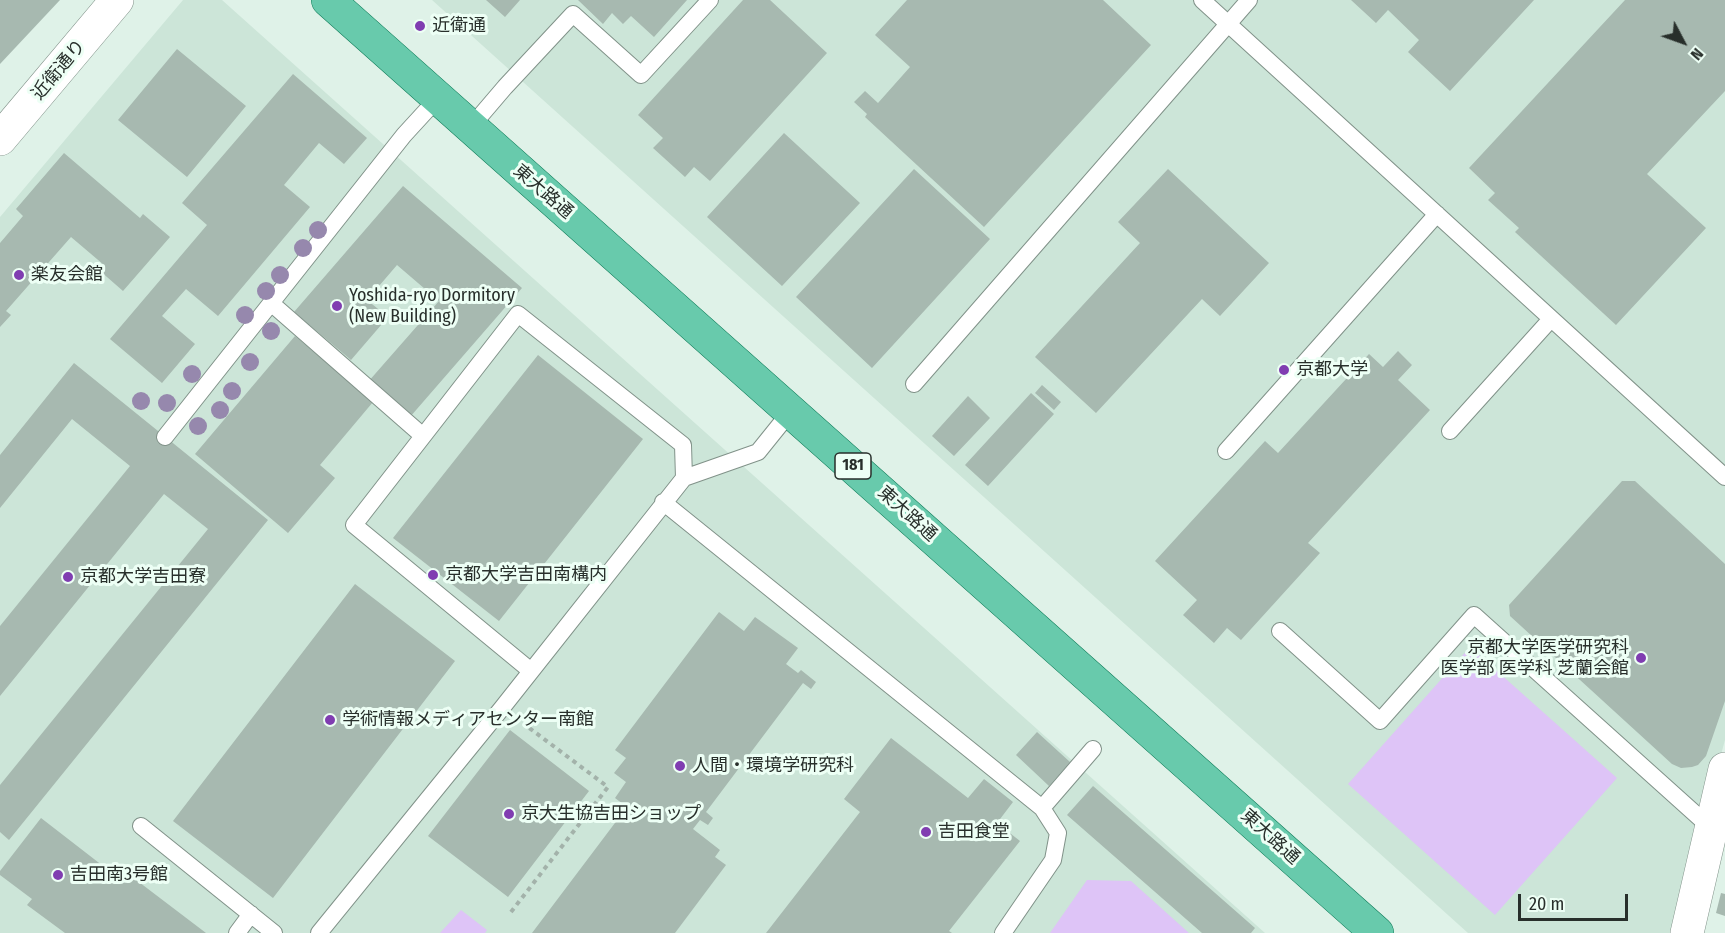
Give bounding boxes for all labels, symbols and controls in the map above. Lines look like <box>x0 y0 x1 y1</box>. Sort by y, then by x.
north arrow <box>1653 12 1713 72</box>
place label: 近衛通 <box>432 15 486 37</box>
marker: 近衛通 <box>413 19 427 33</box>
street label: 近衛通り <box>28 35 90 105</box>
text: N <box>1687 44 1707 64</box>
street label: 東大路通 <box>509 160 577 224</box>
place label: 楽友会館 <box>31 264 103 286</box>
marker: 楽友会館 <box>12 268 26 282</box>
place label: Yoshida-ryo Dormitory (New Building) <box>349 285 515 328</box>
marker: Yoshida-ryo Dormitory (New Building) <box>330 299 344 313</box>
place label: 京都大学 <box>1296 359 1368 381</box>
marker: 京都大学 <box>1277 363 1291 377</box>
road number: 181 <box>835 453 871 479</box>
street label: 東大路通 <box>873 482 941 546</box>
place label: 京都大学吉田南構内 <box>445 564 607 586</box>
place label: 京都大学吉田寮 <box>80 566 206 588</box>
marker: 京都大学吉田南構内 <box>426 568 440 582</box>
marker: 京都大学吉田寮 <box>61 570 75 584</box>
place label: 京都大学医学研究科 医学部 医学科 芝蘭会館 <box>1441 637 1629 680</box>
marker: 京都大学医学研究科 医学部 医学科 芝蘭会館 <box>1634 651 1648 665</box>
place label: 学術情報メディアセンター南館 <box>342 709 594 731</box>
marker: 学術情報メディアセンター南館 <box>323 713 337 727</box>
place label: 人間・環境学研究科 <box>692 755 854 777</box>
marker: 人間・環境学研究科 <box>673 759 687 773</box>
place label: 京大生協吉田ショップ <box>521 803 701 825</box>
street label: 東大路通 <box>1236 805 1304 869</box>
marker: 京大生協吉田ショップ <box>502 807 516 821</box>
place label: 吉田食堂 <box>938 821 1010 843</box>
marker: 吉田食堂 <box>919 825 933 839</box>
place label: 吉田南3号館 <box>70 864 168 886</box>
marker: 吉田南3号館 <box>51 868 65 882</box>
scale bar <box>1521 882 1630 920</box>
text: 20 m <box>1529 893 1564 915</box>

